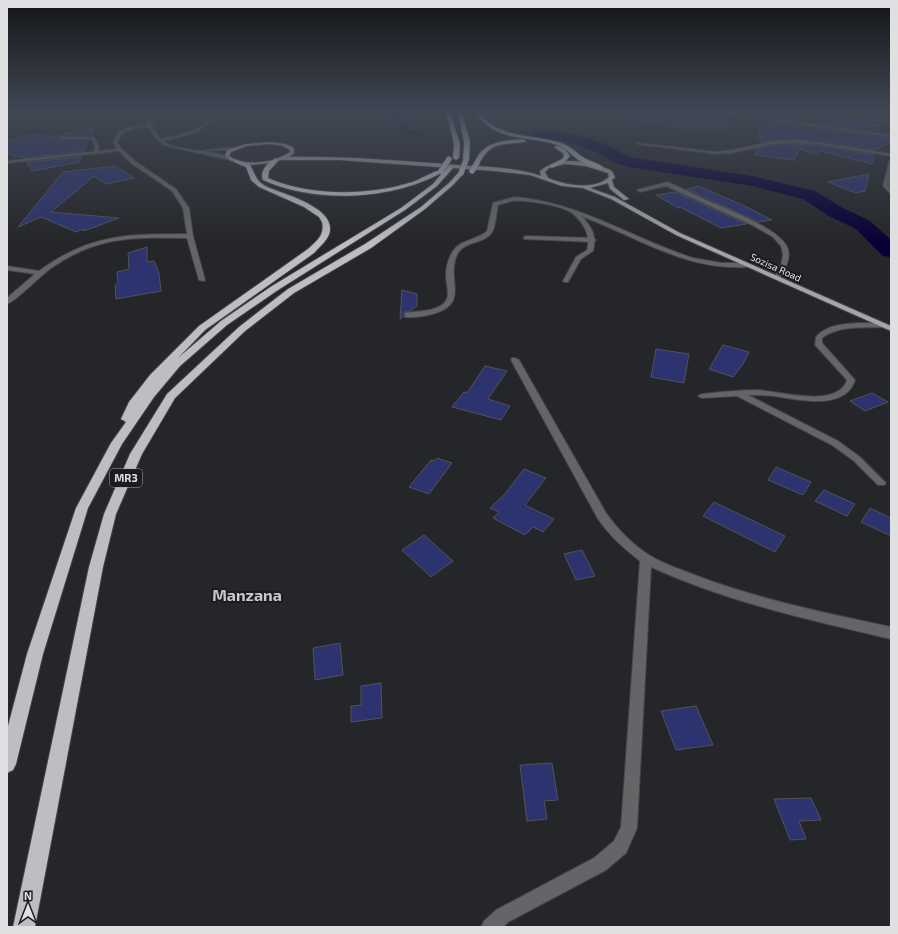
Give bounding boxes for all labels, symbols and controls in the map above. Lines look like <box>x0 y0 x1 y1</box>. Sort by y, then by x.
street label: Sozisa Road <box>749 250 803 284</box>
road number: MR3 <box>110 469 142 487</box>
district label: Manzana <box>212 585 282 604</box>
north arrow <box>8 886 48 926</box>
text: N <box>24 889 32 902</box>

